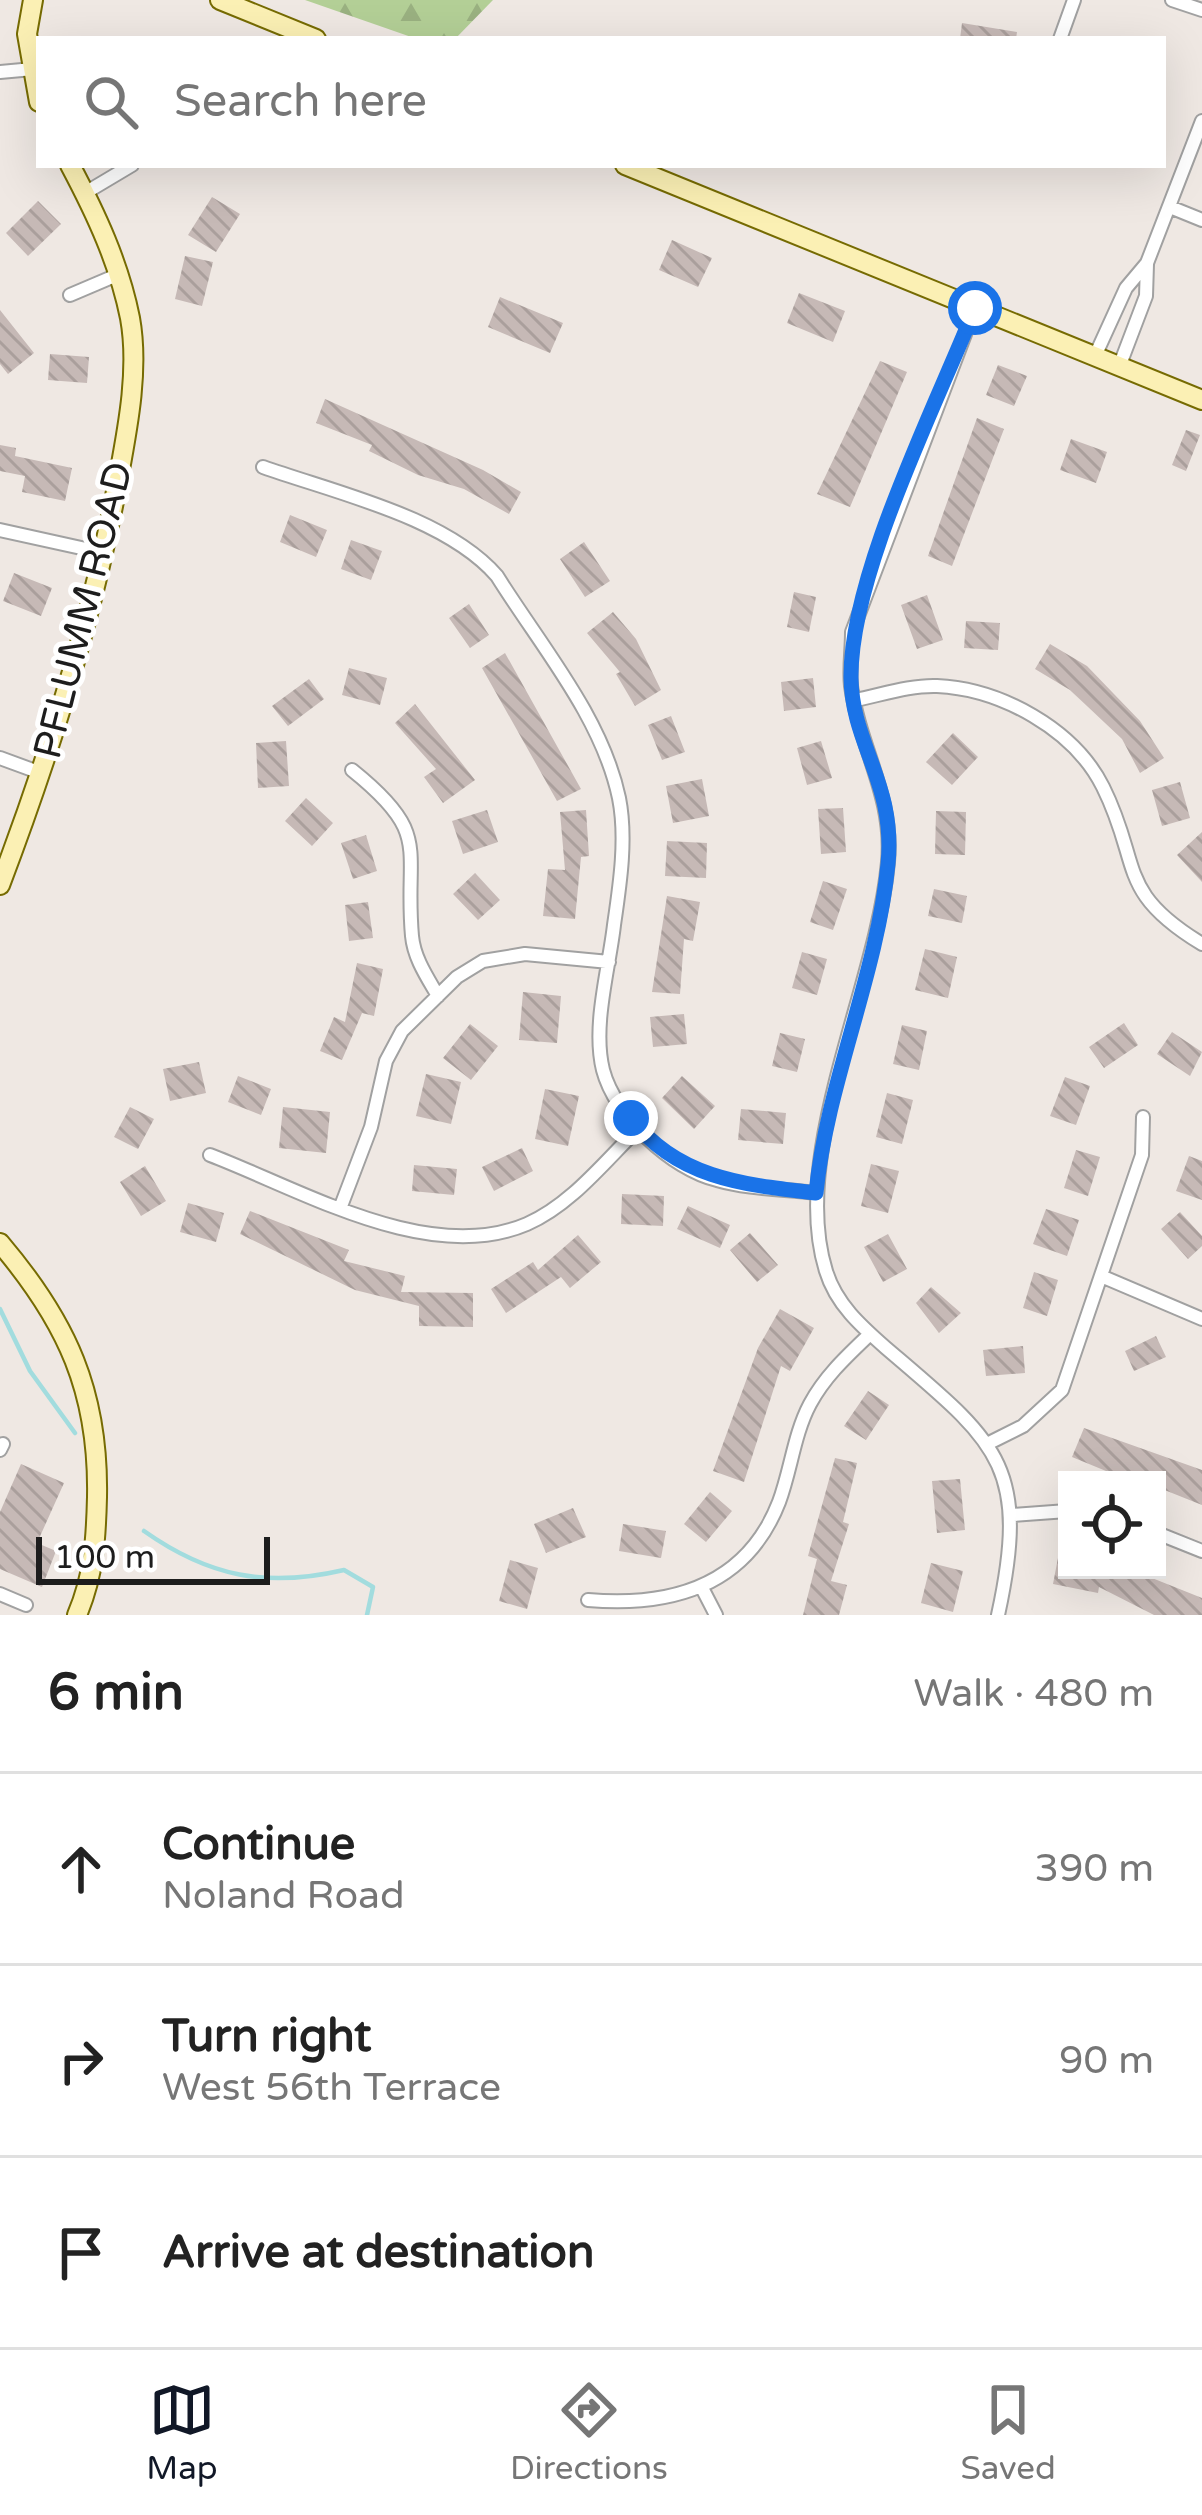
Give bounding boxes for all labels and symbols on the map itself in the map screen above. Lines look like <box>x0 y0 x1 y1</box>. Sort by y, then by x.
route start <box>948 281 1002 335</box>
street label: PFLUMM ROAD <box>24 457 143 763</box>
route end <box>604 1091 658 1145</box>
scale bar <box>36 1531 270 1584</box>

